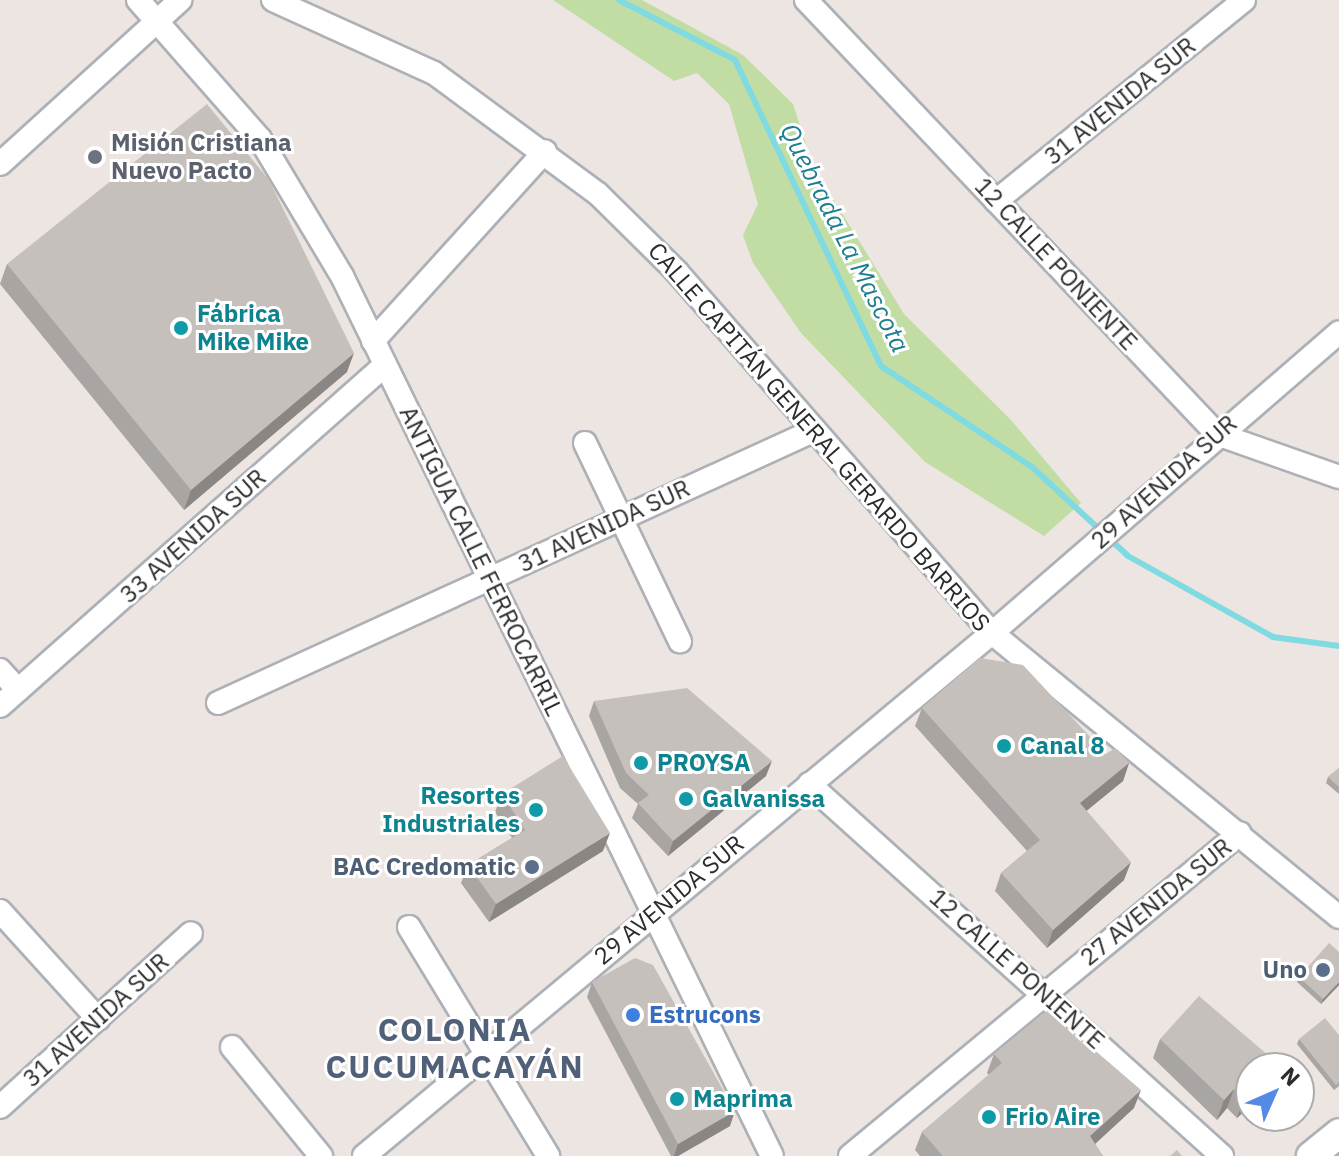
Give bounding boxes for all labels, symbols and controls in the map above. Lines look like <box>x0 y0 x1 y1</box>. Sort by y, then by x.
street label: 31 AVENIDA SUR <box>1038 31 1202 171</box>
water label: Quebrada La Mascota <box>774 118 916 358</box>
place label: Misión Cristiana Nuevo Pacto <box>111 129 292 185</box>
marker: Misión Cristiana Nuevo Pacto <box>86 148 104 166</box>
street label: 12 CALLE PONIENTE <box>969 172 1143 356</box>
street label: CALLE CAPITÁN GENERAL GERARDO BARRIOS <box>642 237 996 637</box>
place label: Fábrica Mike Mike <box>197 300 309 356</box>
marker: Fábrica Mike Mike <box>172 319 190 337</box>
street label: ANTIGUA CALLE FERROCARRIL <box>393 402 569 720</box>
street label: 29 AVENIDA SUR <box>1085 409 1243 555</box>
street label: 33 AVENIDA SUR <box>114 463 272 609</box>
street label: 31 AVENIDA SUR <box>513 474 695 578</box>
place label: Canal 8 <box>1020 732 1105 760</box>
marker: Canal 8 <box>995 737 1013 755</box>
place label: PROYSA <box>657 749 751 777</box>
marker: PROYSA <box>632 754 650 772</box>
place label: Resortes Industriales <box>382 782 520 838</box>
place label: Galvanissa <box>702 785 825 813</box>
marker: Galvanissa <box>677 790 695 808</box>
marker: Resortes Industriales <box>527 801 545 819</box>
street label: 29 AVENIDA SUR <box>588 829 750 971</box>
street label: 27 AVENIDA SUR <box>1074 832 1238 972</box>
place label: BAC Credomatic <box>333 853 516 881</box>
marker: BAC Credomatic <box>523 858 541 876</box>
street label: 12 CALLE PONIENTE <box>924 883 1110 1055</box>
street label: 31 AVENIDA SUR <box>17 947 175 1093</box>
place label: Uno <box>1263 956 1307 984</box>
marker: Uno <box>1314 961 1332 979</box>
place label: Estrucons <box>649 1001 761 1029</box>
marker: Estrucons <box>624 1006 642 1024</box>
district label: COLONIA CUCUMACAYÁN <box>325 1011 585 1086</box>
north arrow <box>1235 1052 1315 1132</box>
text: N <box>1275 1060 1307 1092</box>
place label: Maprima <box>693 1085 793 1113</box>
marker: Maprima <box>668 1090 686 1108</box>
place label: Frio Aire <box>1005 1103 1100 1131</box>
marker: Frio Aire <box>980 1108 998 1126</box>

